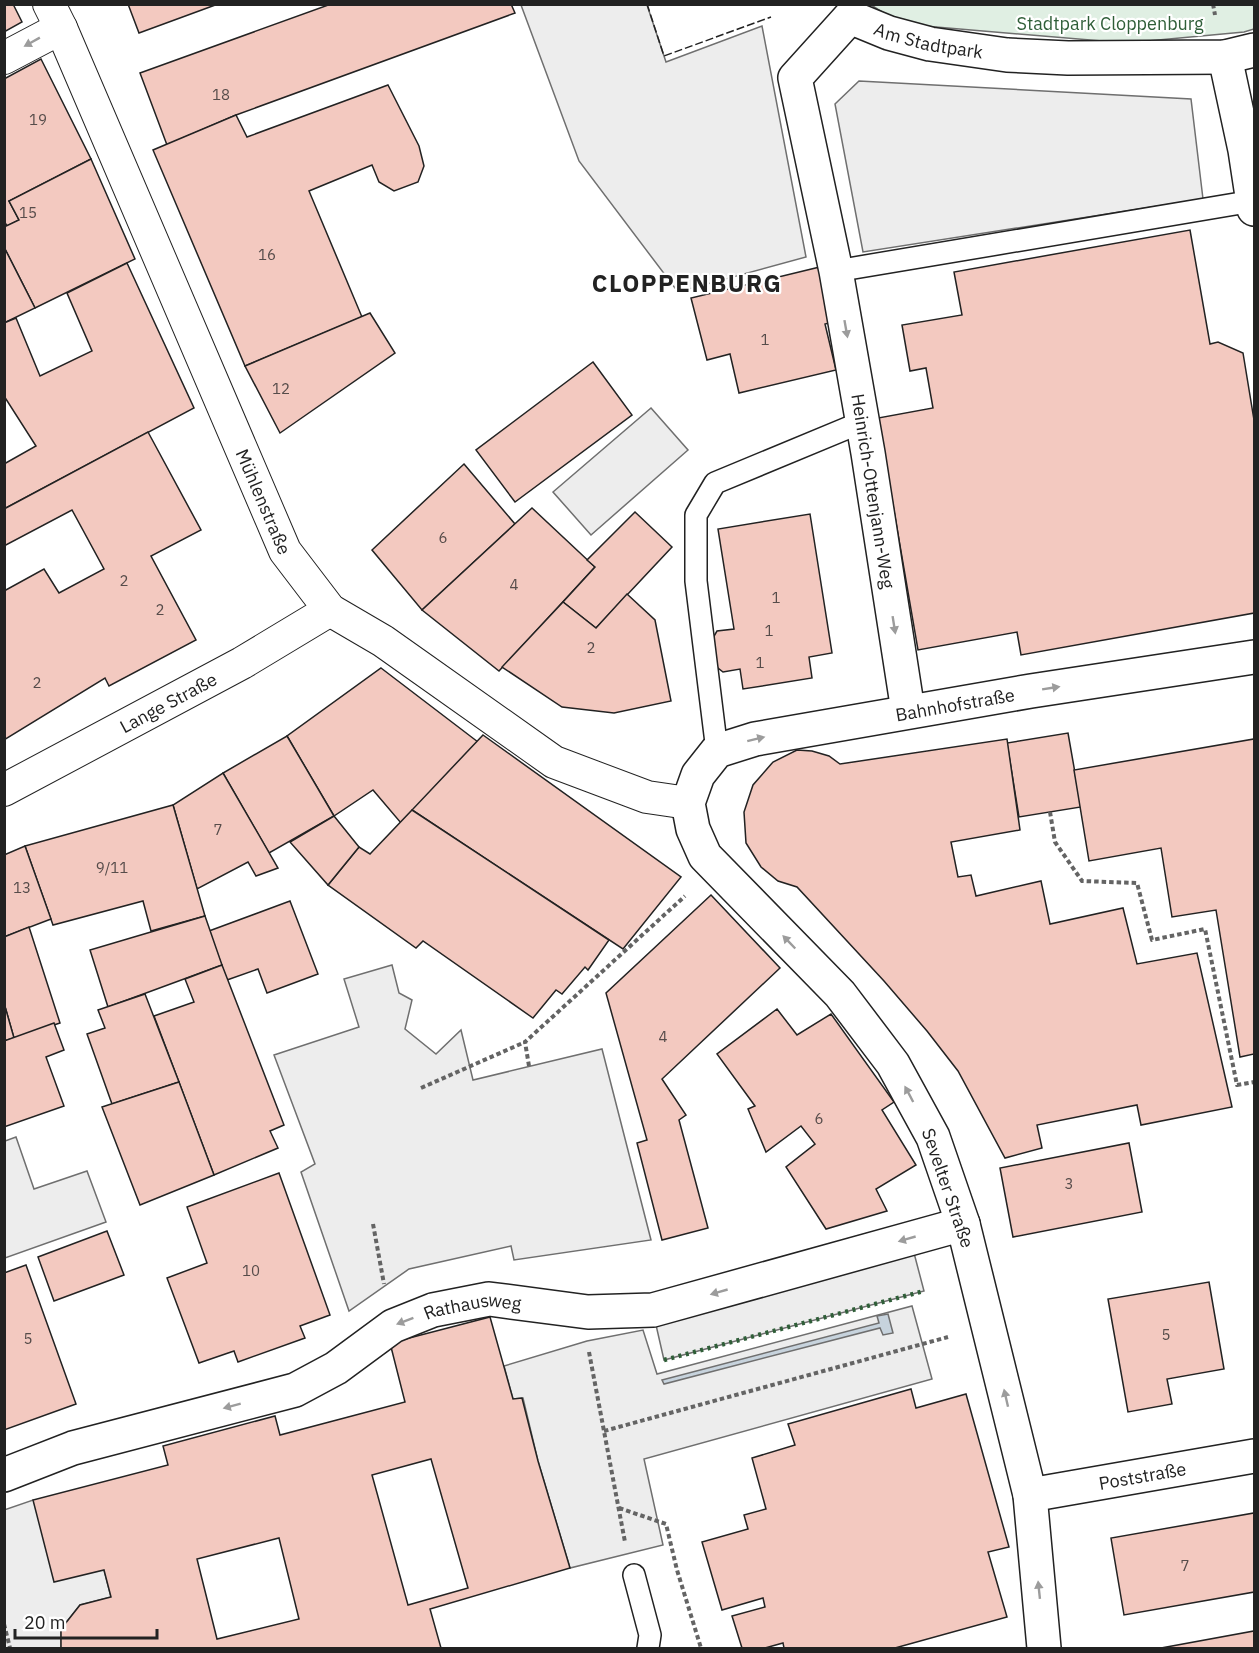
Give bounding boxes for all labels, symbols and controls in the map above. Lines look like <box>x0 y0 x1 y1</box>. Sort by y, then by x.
park label: Stadtpark Cloppenburg <box>1016 12 1204 35</box>
street label: Am Stadtpark <box>871 17 985 63</box>
one-way arrow <box>23 37 40 47</box>
house number: 18 <box>212 85 230 104</box>
house number: 19 <box>29 110 47 129</box>
house number: 15 <box>19 203 37 222</box>
house number: 16 <box>258 245 276 264</box>
district label: CLOPPENBURG <box>592 267 782 299</box>
one-way arrow <box>841 320 850 339</box>
house number: 1 <box>760 330 770 349</box>
house number: 12 <box>272 379 290 398</box>
street label: Heinrich-Ottenjann-Weg <box>846 392 900 591</box>
street label: Mühlenstraße <box>231 445 297 558</box>
house number: 6 <box>438 528 448 547</box>
house number: 2 <box>119 571 129 590</box>
house number: 4 <box>509 575 519 594</box>
house number: 1 <box>771 588 781 607</box>
house number: 2 <box>155 600 165 619</box>
one-way arrow <box>889 616 898 635</box>
house number: 1 <box>764 621 774 640</box>
house number: 2 <box>586 638 596 657</box>
house number: 1 <box>755 653 765 672</box>
street label: Lange Straße <box>116 667 221 738</box>
house number: 2 <box>32 673 42 692</box>
street label: Bahnhofstraße <box>894 683 1016 726</box>
one-way arrow <box>1042 684 1061 693</box>
one-way arrow <box>746 734 765 744</box>
house number: 7 <box>213 820 223 839</box>
house number: 9/11 <box>96 858 128 877</box>
house number: 13 <box>13 878 31 897</box>
one-way arrow <box>782 934 796 949</box>
house number: 4 <box>658 1027 668 1046</box>
one-way arrow <box>904 1085 914 1102</box>
house number: 6 <box>814 1109 824 1128</box>
street label: Sevelter Straße <box>917 1125 979 1251</box>
house number: 3 <box>1064 1174 1074 1193</box>
one-way arrow <box>898 1235 916 1244</box>
house number: 10 <box>242 1261 260 1280</box>
one-way arrow <box>710 1287 728 1297</box>
street label: Rathausweg <box>420 1288 523 1324</box>
one-way arrow <box>396 1317 414 1326</box>
house number: 5 <box>1161 1325 1171 1344</box>
house number: 5 <box>23 1329 33 1348</box>
one-way arrow <box>1001 1389 1011 1408</box>
one-way arrow <box>223 1402 242 1412</box>
street label: Poststraße <box>1097 1457 1188 1494</box>
house number: 7 <box>1180 1556 1190 1575</box>
one-way arrow <box>1034 1581 1044 1600</box>
scale bar <box>15 1602 158 1640</box>
text: 20 m <box>24 1611 66 1634</box>

